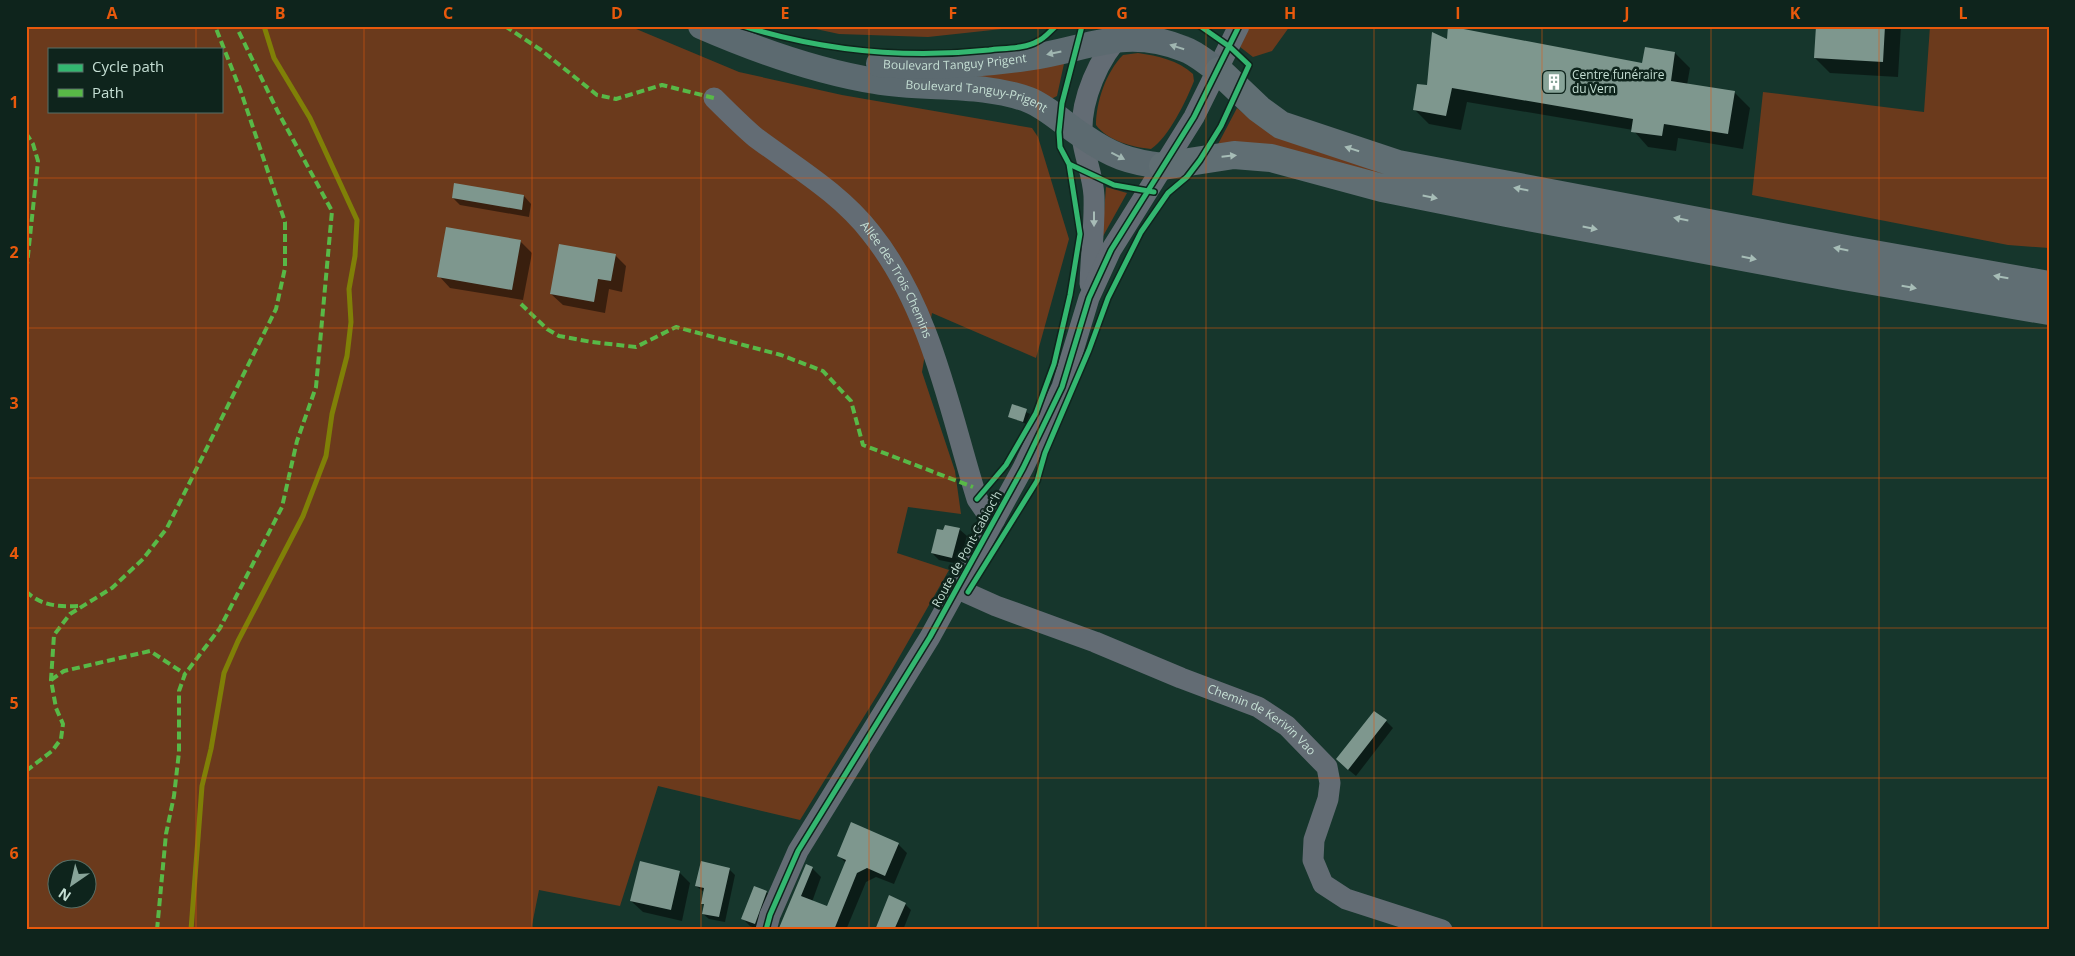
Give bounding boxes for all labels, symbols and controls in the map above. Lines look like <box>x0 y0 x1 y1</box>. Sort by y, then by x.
text: A <box>106 2 118 24</box>
text: B <box>275 2 285 24</box>
text: C <box>443 2 453 24</box>
text: D <box>611 2 623 24</box>
text: E <box>781 2 790 24</box>
text: F <box>949 2 957 24</box>
text: G <box>1116 2 1128 24</box>
text: H <box>1284 2 1296 24</box>
text: I <box>1455 2 1461 24</box>
text: J <box>1622 2 1630 24</box>
text: K <box>1790 2 1801 24</box>
text: L <box>1958 2 1968 24</box>
one-way arrow <box>1169 42 1184 50</box>
legend <box>48 48 222 112</box>
street label: Boulevard Tanguy Prigent <box>883 49 1028 74</box>
one-way arrow <box>1045 49 1061 57</box>
text: Cycle path <box>92 56 164 76</box>
place label: Centre funéraire du Vern <box>1572 66 1665 97</box>
building icon: Centre funéraire du Vern <box>1541 69 1567 95</box>
street label: Boulevard Tanguy-Prigent <box>905 76 1051 116</box>
text: Path <box>92 82 124 102</box>
text: 1 <box>9 91 19 113</box>
one-way arrow <box>1344 145 1359 153</box>
one-way arrow <box>1111 152 1125 160</box>
one-way arrow <box>1221 152 1237 160</box>
one-way arrow <box>1513 184 1529 192</box>
one-way arrow <box>1423 193 1438 201</box>
one-way arrow <box>1090 211 1098 227</box>
one-way arrow <box>1673 214 1689 222</box>
street label: Allée des Trois Chemins <box>857 217 936 341</box>
one-way arrow <box>1582 225 1598 233</box>
text: 2 <box>9 241 19 263</box>
one-way arrow <box>1832 244 1848 252</box>
one-way arrow <box>1742 255 1758 263</box>
one-way arrow <box>1992 272 2008 280</box>
one-way arrow <box>1902 284 1918 292</box>
text: 3 <box>9 392 19 414</box>
street label: Route de Pont-Cabioc'h <box>927 487 1006 610</box>
text: 4 <box>9 542 19 564</box>
street label: Chemin de Kerivin Vao <box>1205 680 1320 759</box>
text: 5 <box>9 692 19 714</box>
text: 6 <box>9 842 19 864</box>
north arrow <box>48 858 98 908</box>
text: N <box>54 884 74 906</box>

